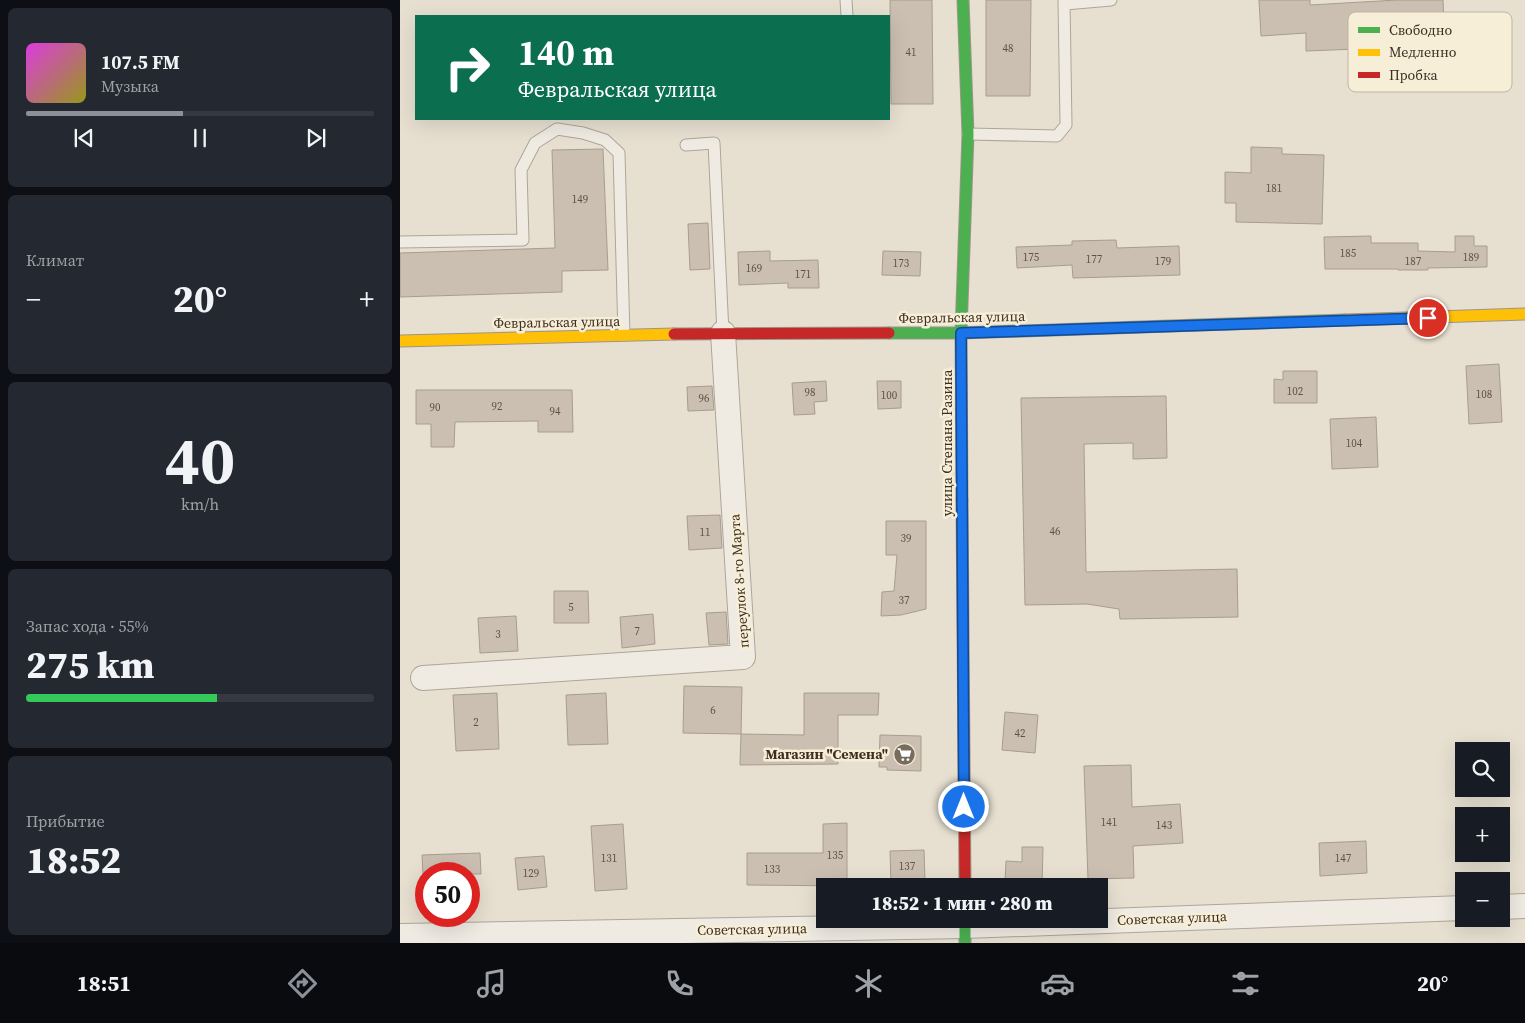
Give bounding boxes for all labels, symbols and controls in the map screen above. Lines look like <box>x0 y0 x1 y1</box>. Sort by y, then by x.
legend <box>1348 12 1512 92</box>
text: Свободно <box>1389 20 1452 40</box>
text: 140 m <box>518 29 614 77</box>
icon: right <box>435 35 500 100</box>
house number: 48 <box>1003 41 1014 56</box>
text: Медленно <box>1389 42 1457 62</box>
house number: 41 <box>906 45 917 60</box>
text: 107.5 FM <box>101 49 180 75</box>
text: Пробка <box>1389 65 1438 85</box>
text: Февральская улица <box>518 74 717 104</box>
text: Музыка <box>101 75 159 97</box>
icon: previous <box>70 124 98 152</box>
icon: pause <box>186 124 214 152</box>
icon: next <box>302 124 330 152</box>
house number: 181 <box>1266 181 1282 196</box>
house number: 149 <box>572 192 588 207</box>
house number: 185 <box>1340 246 1357 261</box>
text: Климат <box>26 249 84 271</box>
house number: 175 <box>1023 250 1040 265</box>
house number: 189 <box>1463 250 1479 265</box>
house number: 177 <box>1086 252 1103 267</box>
house number: 179 <box>1155 254 1171 269</box>
house number: 187 <box>1405 254 1422 269</box>
house number: 173 <box>893 256 910 271</box>
house number: 169 <box>746 261 762 276</box>
house number: 171 <box>795 267 811 282</box>
text: 20° <box>173 273 227 325</box>
text: − <box>26 280 41 318</box>
text: + <box>359 280 374 318</box>
pin <box>1407 297 1449 339</box>
icon: arrive <box>1414 304 1442 332</box>
street label: Февральская улица <box>899 306 1026 328</box>
street label: Февральская улица <box>494 311 621 333</box>
street label: улица Степана Разина <box>937 369 957 516</box>
house number: 102 <box>1287 384 1304 399</box>
house number: 98 <box>805 385 816 400</box>
house number: 108 <box>1476 387 1492 402</box>
house number: 100 <box>881 388 898 403</box>
house number: 96 <box>699 391 710 406</box>
house number: 92 <box>492 399 503 414</box>
house number: 90 <box>430 400 441 415</box>
house number: 94 <box>550 404 561 419</box>
text: 40 <box>165 416 235 505</box>
house number: 104 <box>1346 436 1363 451</box>
text: km/h <box>181 493 219 515</box>
street label: переулок 8-го Марта <box>724 512 754 649</box>
house number: 46 <box>1050 524 1061 539</box>
house number: 11 <box>700 525 711 540</box>
house number: 39 <box>901 531 912 546</box>
house number: 37 <box>899 593 910 608</box>
house number: 5 <box>568 600 574 615</box>
text: Запас хода · 55% <box>26 615 149 637</box>
house number: 7 <box>634 624 640 639</box>
house number: 3 <box>495 627 501 642</box>
text: 275 km <box>26 639 154 691</box>
house number: 6 <box>710 703 716 718</box>
house number: 2 <box>473 715 479 730</box>
house number: 42 <box>1015 726 1026 741</box>
supermarket icon: Магазин "Семена" <box>892 742 916 766</box>
map controls <box>1455 742 1510 927</box>
button: search <box>1455 742 1510 797</box>
place label: Магазин "Семена" <box>765 744 888 764</box>
position arrow <box>937 780 989 832</box>
button: + <box>1455 807 1510 862</box>
text: Прибытие <box>26 810 105 832</box>
house number: 141 <box>1101 815 1117 830</box>
house number: 143 <box>1156 818 1173 833</box>
text: 18:52 <box>26 834 121 886</box>
house number: 135 <box>827 848 844 863</box>
house number: 131 <box>601 851 617 866</box>
house number: 147 <box>1335 851 1352 866</box>
house number: 137 <box>899 859 916 874</box>
speed limit sign: 50 <box>415 862 480 927</box>
house number: 133 <box>764 862 781 877</box>
house number: 129 <box>523 866 539 881</box>
button: − <box>1455 872 1510 927</box>
text: 18:52 · 1 мин · 280 m <box>872 890 1052 916</box>
street label: Советская улица <box>1117 906 1228 930</box>
street label: Советская улица <box>697 918 808 940</box>
icon: directions <box>285 966 320 1001</box>
icon: music <box>474 966 509 1001</box>
icon: phone <box>662 966 697 1001</box>
icon: climate <box>851 966 886 1001</box>
icon: car <box>1040 966 1075 1001</box>
icon: filters <box>1228 966 1263 1001</box>
text: 18:51 <box>77 968 131 998</box>
text: 20° <box>1417 968 1448 998</box>

